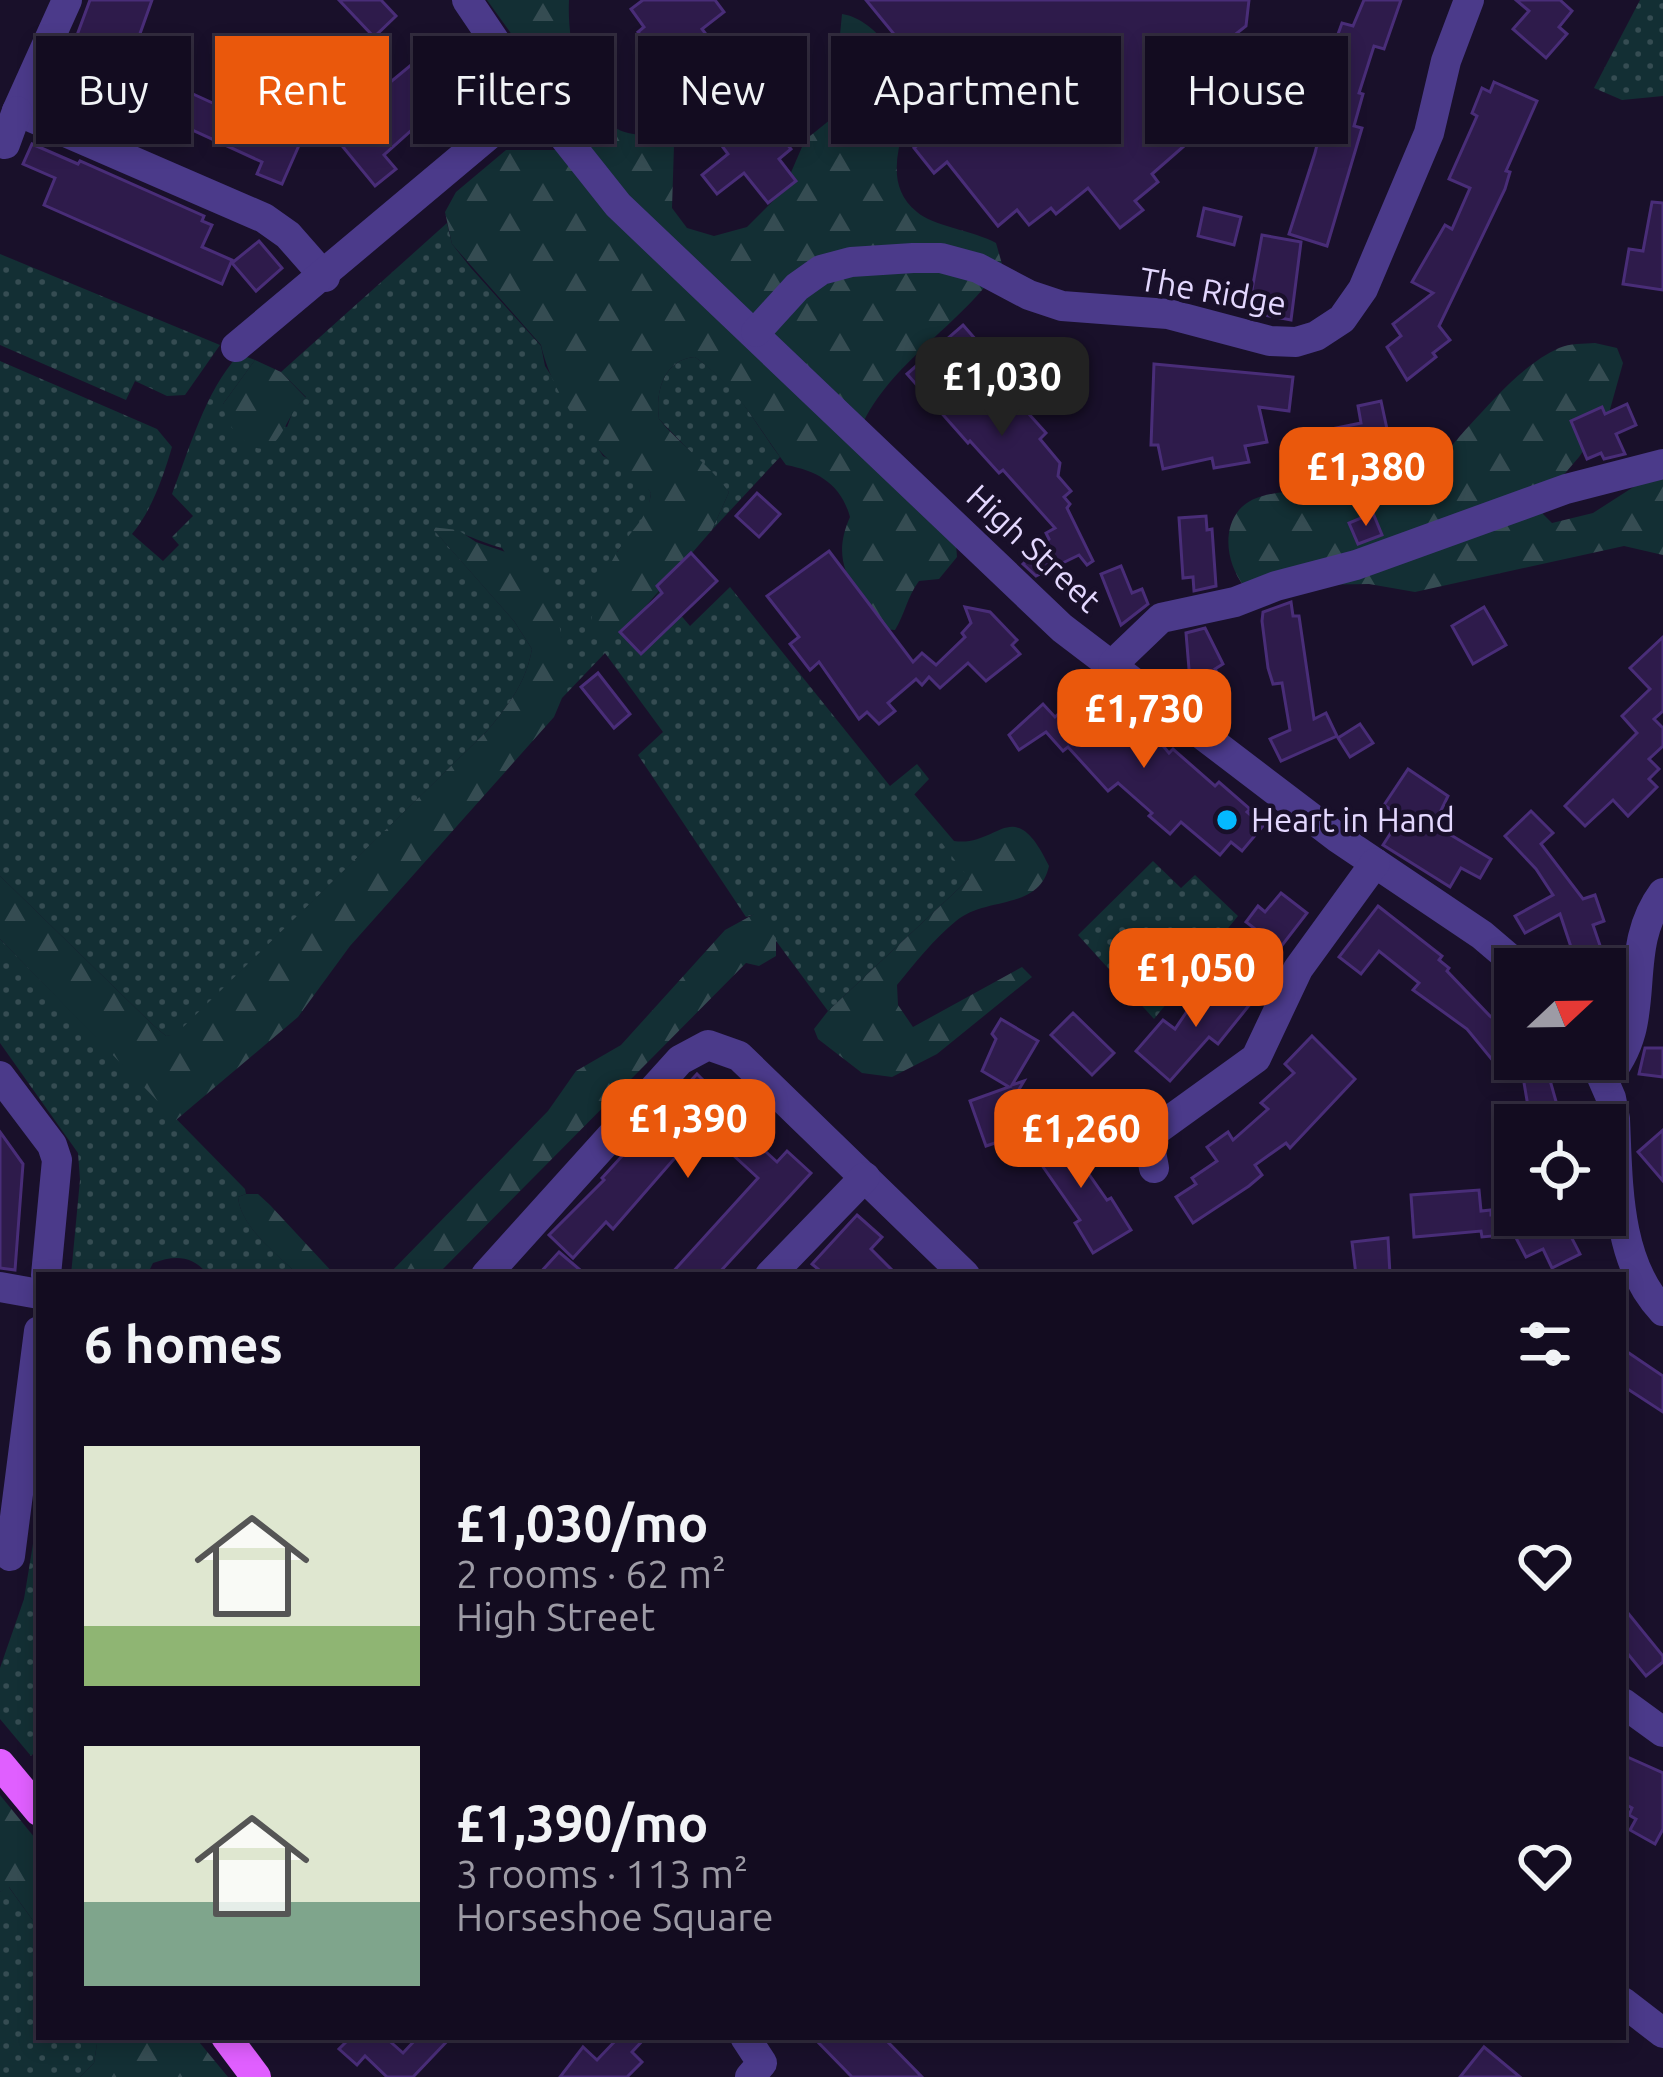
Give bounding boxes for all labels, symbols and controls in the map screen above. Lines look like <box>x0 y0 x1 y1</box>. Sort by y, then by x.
chip: Buy <box>36 36 191 144</box>
chip: Rent <box>215 36 389 144</box>
chip: Filters <box>413 36 614 144</box>
chip: New <box>638 36 807 144</box>
chip: Apartment <box>831 36 1121 144</box>
chip: House <box>1145 36 1348 144</box>
street label: The Ridge <box>1137 259 1289 322</box>
pin: £1,030 <box>904 337 1100 439</box>
text: £1,030 <box>942 354 1062 397</box>
pin: £1,380 <box>1268 427 1464 529</box>
text: £1,380 <box>1306 444 1426 487</box>
street label: High Street <box>960 477 1109 619</box>
pin: £1,730 <box>1046 669 1242 771</box>
text: £1,730 <box>1084 686 1204 729</box>
place label: Heart in Hand <box>1251 801 1455 838</box>
marker: Heart in Hand <box>1214 807 1240 833</box>
pin: £1,050 <box>1098 928 1294 1030</box>
text: £1,050 <box>1136 945 1256 988</box>
north arrow <box>1494 948 1626 1080</box>
map controls <box>1494 948 1626 1236</box>
pin: £1,390 <box>590 1079 786 1181</box>
pin: £1,260 <box>983 1089 1179 1191</box>
text: £1,390 <box>628 1096 748 1139</box>
button: locate <box>1494 1104 1626 1236</box>
text: £1,260 <box>1021 1106 1141 1149</box>
icon: filters <box>1512 1311 1578 1377</box>
text: 6 homes <box>84 1315 283 1373</box>
icon: home <box>180 1494 324 1638</box>
text: £1,030/mo <box>456 1494 708 1552</box>
icon: heart <box>1512 1533 1578 1599</box>
text: 2 rooms · 62 m² <box>456 1552 726 1595</box>
text: High Street <box>456 1595 655 1638</box>
icon: home <box>180 1794 324 1938</box>
text: £1,390/mo <box>456 1794 708 1852</box>
icon: heart <box>1512 1833 1578 1899</box>
text: 3 rooms · 113 m² <box>456 1852 748 1895</box>
text: Horseshoe Square <box>456 1895 774 1938</box>

